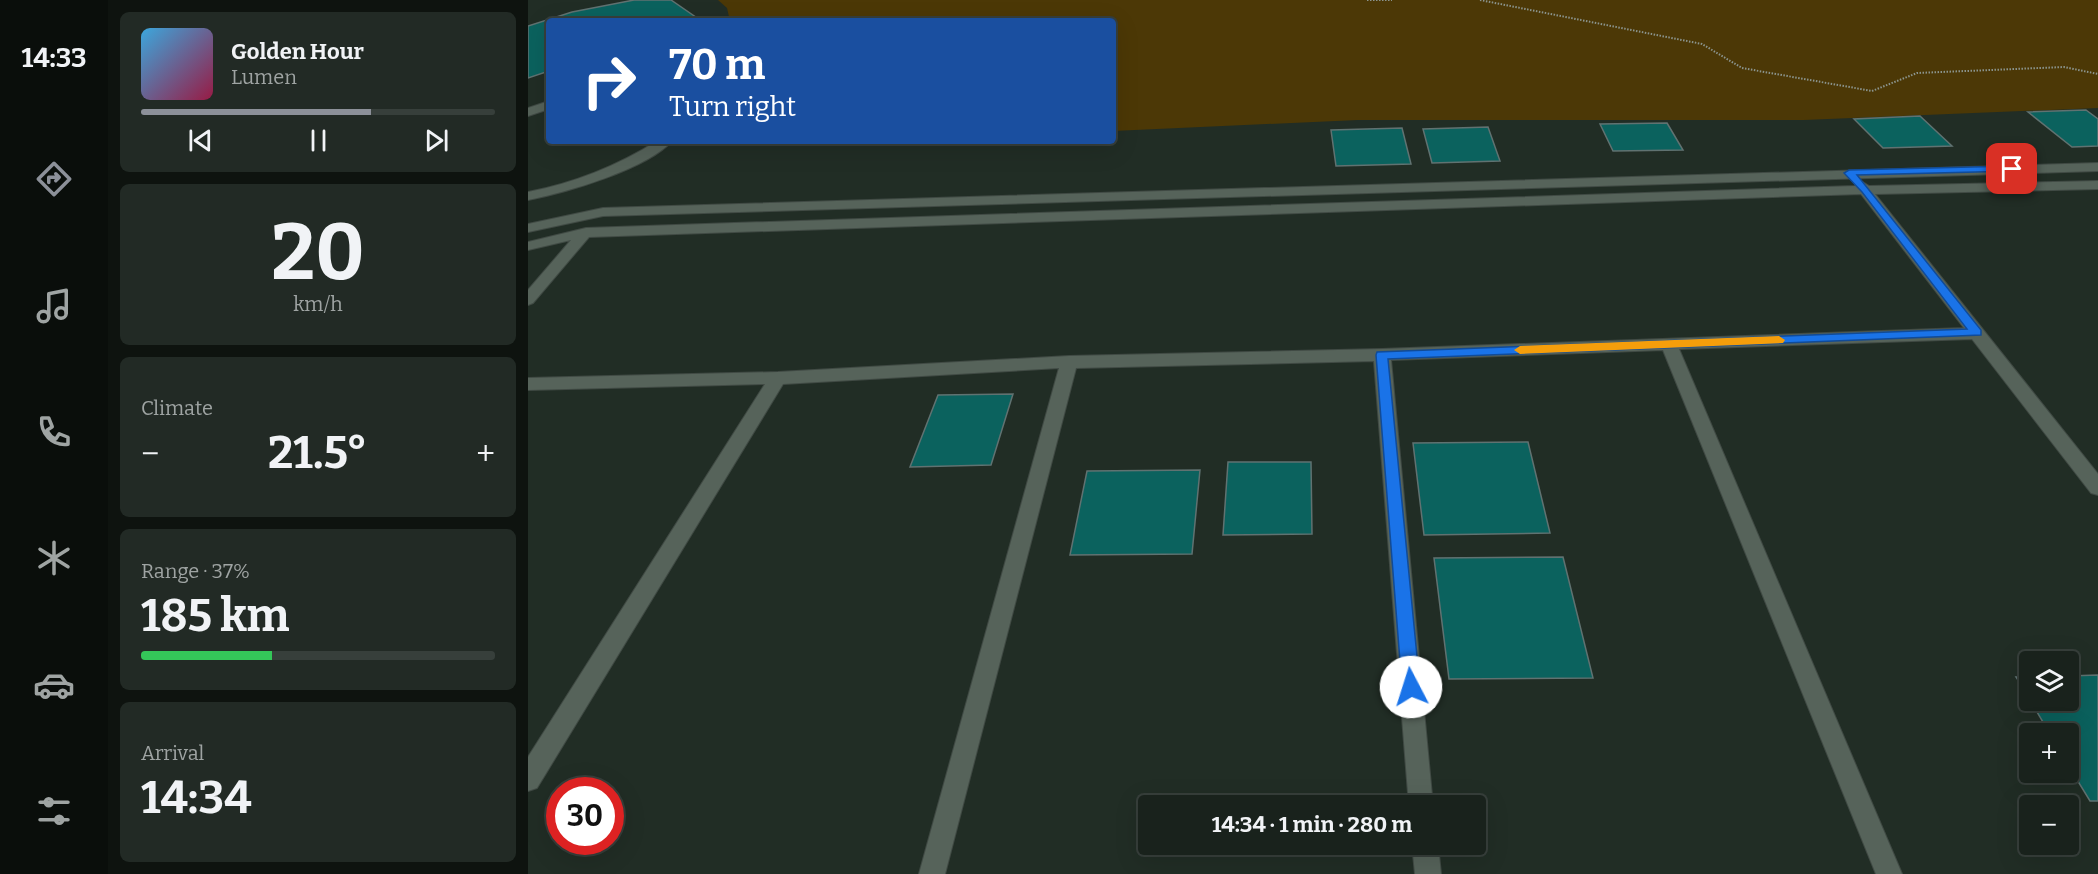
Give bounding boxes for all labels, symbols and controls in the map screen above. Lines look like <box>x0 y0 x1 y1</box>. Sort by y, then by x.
text: Golden Hour <box>231 38 364 65</box>
text: 70 m <box>669 40 765 90</box>
text: 14:33 <box>21 42 87 74</box>
icon: right <box>570 42 648 120</box>
text: Lumen <box>231 65 297 89</box>
text: Turn right <box>669 91 796 123</box>
icon: previous <box>184 124 217 157</box>
icon: pause <box>302 124 335 157</box>
icon: next <box>420 124 453 157</box>
pin <box>1986 143 2037 194</box>
icon: arrive <box>1995 152 2028 185</box>
icon: directions <box>33 158 75 200</box>
text: 20 <box>271 206 365 300</box>
icon: music <box>33 285 75 327</box>
text: km/h <box>293 292 343 316</box>
text: Climate <box>141 396 213 420</box>
icon: phone <box>33 411 75 453</box>
text: 21.5° <box>268 426 367 480</box>
text: − <box>141 434 159 474</box>
text: + <box>476 434 495 474</box>
icon: climate <box>33 537 75 579</box>
text: Range · 37% <box>141 559 250 583</box>
text: 185 km <box>141 589 289 643</box>
map controls <box>2019 651 2079 855</box>
button: layers <box>2019 651 2079 711</box>
position arrow <box>1379 655 1443 719</box>
icon: car <box>33 664 75 706</box>
button: + <box>2019 723 2079 783</box>
text: Arrival <box>141 741 204 765</box>
text: 14:34 <box>141 771 252 825</box>
speed limit sign: 30 <box>546 777 624 855</box>
icon: filters <box>33 790 75 832</box>
button: − <box>2019 795 2079 855</box>
text: 14:34 · 1 min · 280 m <box>1212 811 1412 838</box>

